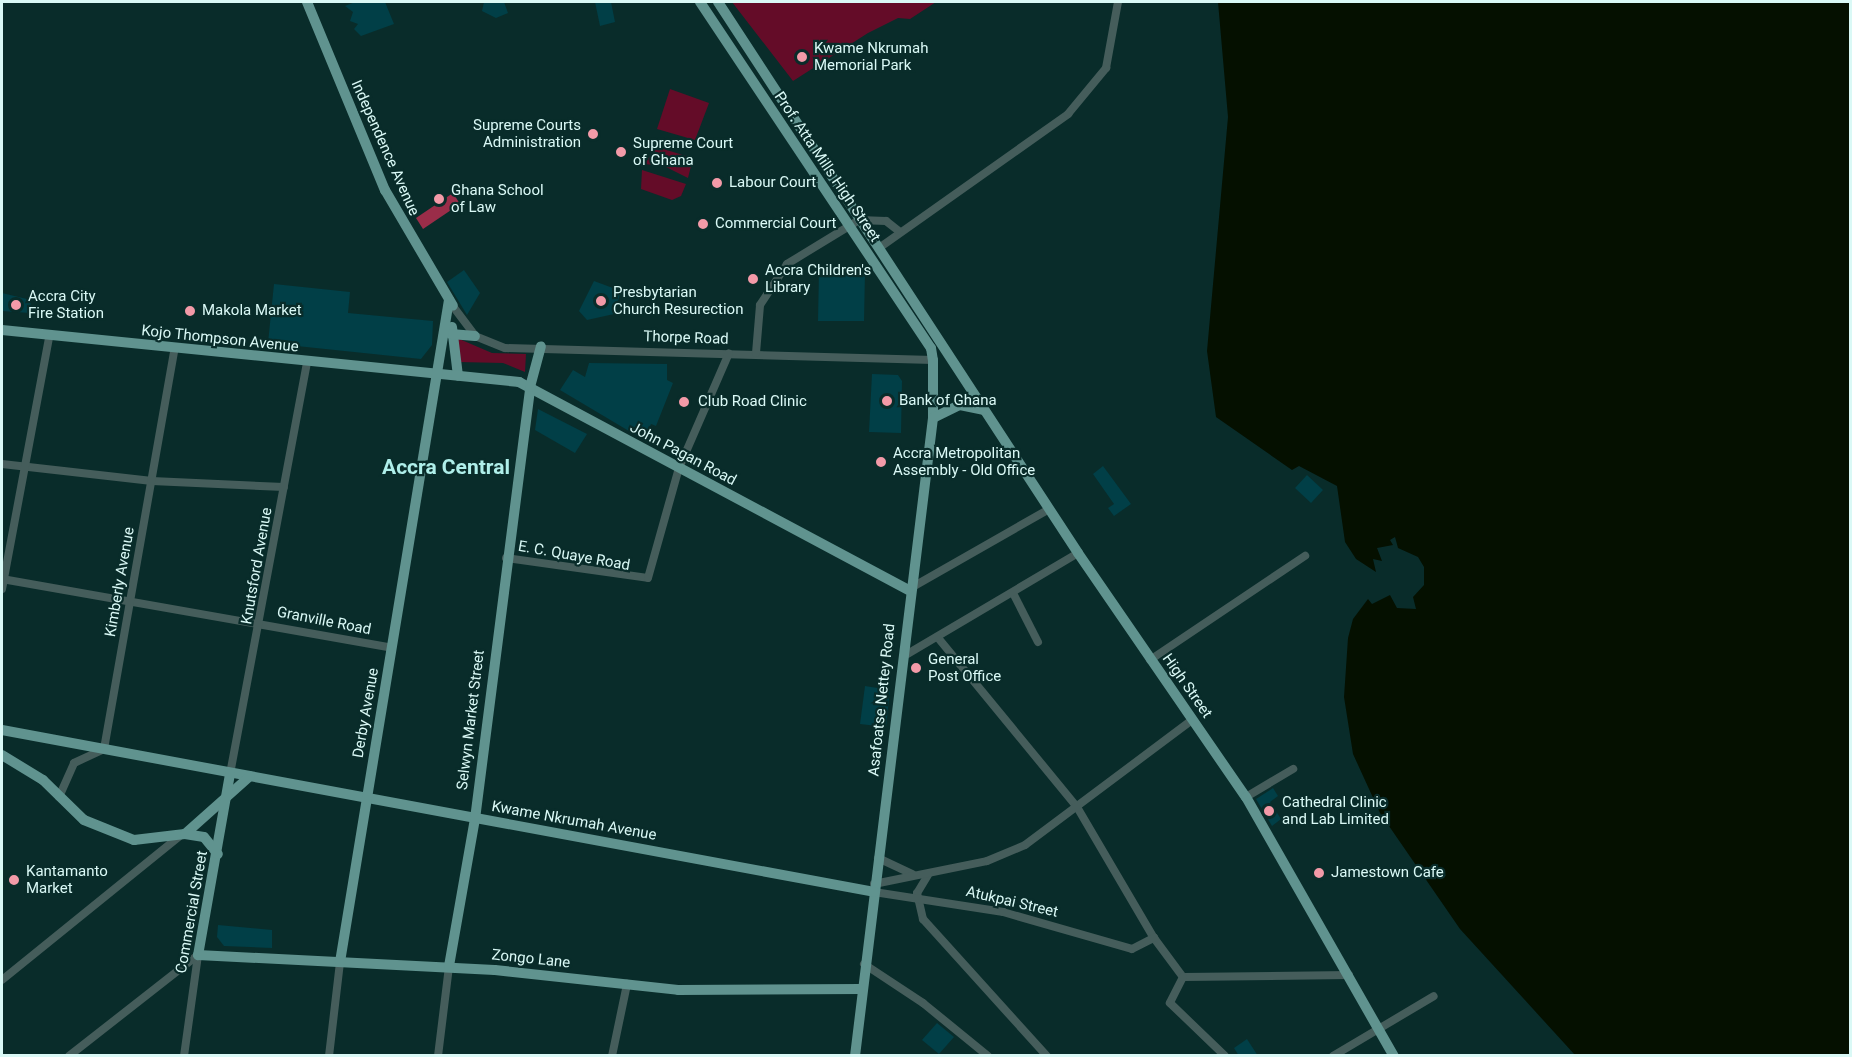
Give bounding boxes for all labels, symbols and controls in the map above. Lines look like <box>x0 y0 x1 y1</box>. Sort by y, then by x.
place label: Kwame Nkrumah Memorial Park <box>814 39 928 74</box>
marker: Kwame Nkrumah Memorial Park <box>795 50 809 64</box>
street label: Independence Avenue <box>347 77 423 219</box>
street label: Prof. Atta Mills High Street <box>770 89 884 245</box>
place label: Supreme Courts Administration <box>473 116 581 151</box>
marker: Supreme Courts Administration <box>586 127 600 141</box>
place label: Supreme Court of Ghana <box>633 134 733 169</box>
marker: Supreme Court of Ghana <box>614 145 628 159</box>
place label: Labour Court <box>729 174 816 192</box>
marker: Labour Court <box>710 176 724 190</box>
place label: Ghana School of Law <box>451 181 544 216</box>
marker: Ghana School of Law <box>432 192 446 206</box>
place label: Commercial Court <box>715 215 836 233</box>
marker: Commercial Court <box>696 217 710 231</box>
place label: Accra Children's Library <box>765 261 871 296</box>
marker: Accra Children's Library <box>746 272 760 286</box>
place label: Presbytarian Church Resurection <box>613 283 743 318</box>
place label: Accra City Fire Station <box>28 287 104 322</box>
marker: Presbytarian Church Resurection <box>594 294 608 308</box>
marker: Accra City Fire Station <box>9 298 23 312</box>
place label: Makola Market <box>202 302 302 320</box>
marker: Makola Market <box>183 304 197 318</box>
street label: Kojo Thompson Avenue <box>140 322 300 356</box>
street label: Thorpe Road <box>643 328 729 348</box>
place label: Bank of Ghana <box>899 392 997 410</box>
marker: Club Road Clinic <box>675 393 693 411</box>
place label: Club Road Clinic <box>698 393 807 411</box>
marker: Bank of Ghana <box>880 394 894 408</box>
street label: John Pagan Road <box>627 418 739 490</box>
place label: Accra Metropolitan Assembly - Old Office <box>893 444 1035 479</box>
district label: Accra Central <box>382 454 510 480</box>
marker: Accra Metropolitan Assembly - Old Office <box>874 455 888 469</box>
street label: Knutsford Avenue <box>238 506 276 626</box>
street label: Kimberly Avenue <box>101 526 139 638</box>
street label: E. C. Quaye Road <box>517 537 631 575</box>
street label: Granville Road <box>275 603 373 639</box>
street label: Asafoatse Nettey Road <box>865 623 899 777</box>
street label: Selwyn Market Street <box>453 649 489 791</box>
place label: General Post Office <box>928 650 1001 685</box>
street label: High Street <box>1158 650 1216 722</box>
marker: General Post Office <box>909 661 923 675</box>
street label: Derby Avenue <box>349 667 383 759</box>
place label: Cathedral Clinic and Lab Limited <box>1282 793 1389 828</box>
street label: Kwame Nkrumah Avenue <box>490 798 658 844</box>
marker: Cathedral Clinic and Lab Limited <box>1260 802 1278 820</box>
street label: Commercial Street <box>172 849 212 975</box>
place label: Kantamanto Market <box>26 862 108 897</box>
place label: Jamestown Cafe <box>1331 864 1444 882</box>
marker: Jamestown Cafe <box>1312 866 1326 880</box>
marker: Kantamanto Market <box>7 873 21 887</box>
street label: Atukpai Street <box>964 883 1060 921</box>
street label: Zongo Lane <box>491 946 571 972</box>

